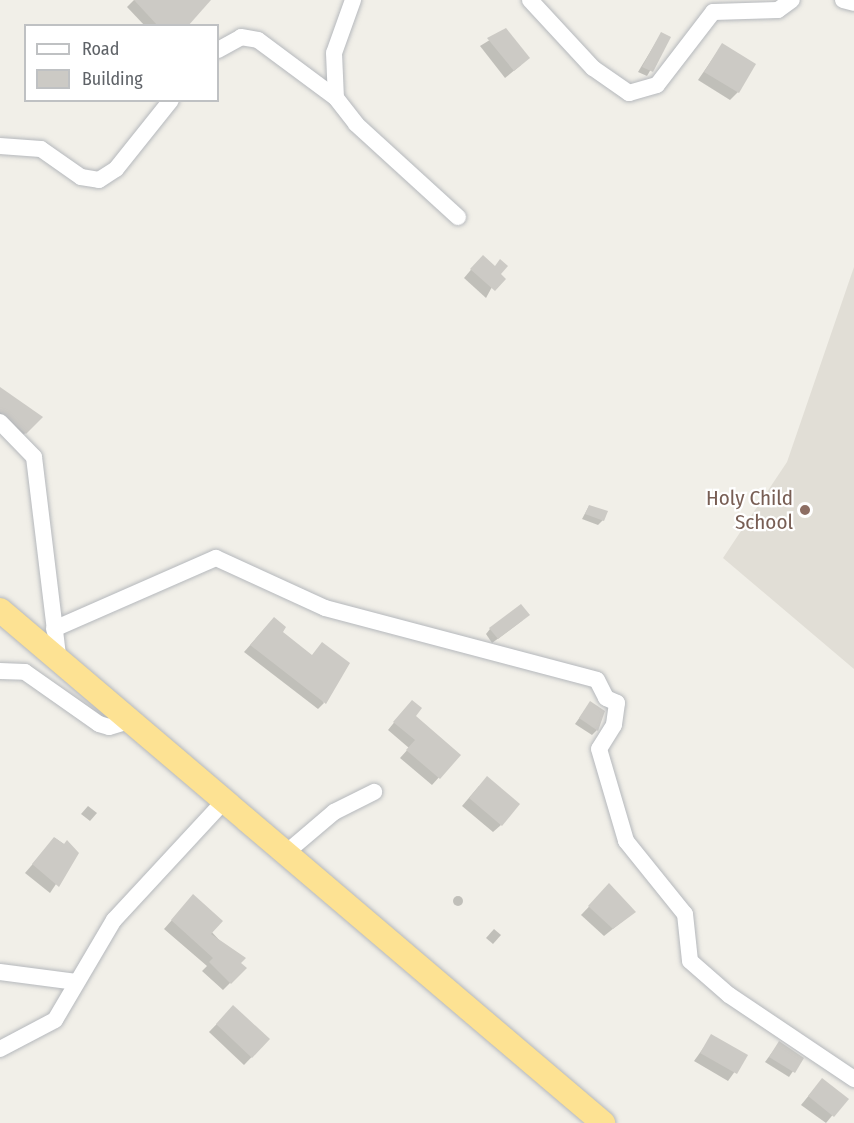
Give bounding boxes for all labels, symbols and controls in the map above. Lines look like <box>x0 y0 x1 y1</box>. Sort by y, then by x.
legend <box>24 24 219 102</box>
text: Road <box>82 38 119 60</box>
text: Building <box>82 68 143 90</box>
place label: Holy Child School <box>706 485 793 535</box>
marker: Holy Child School <box>798 503 812 517</box>

